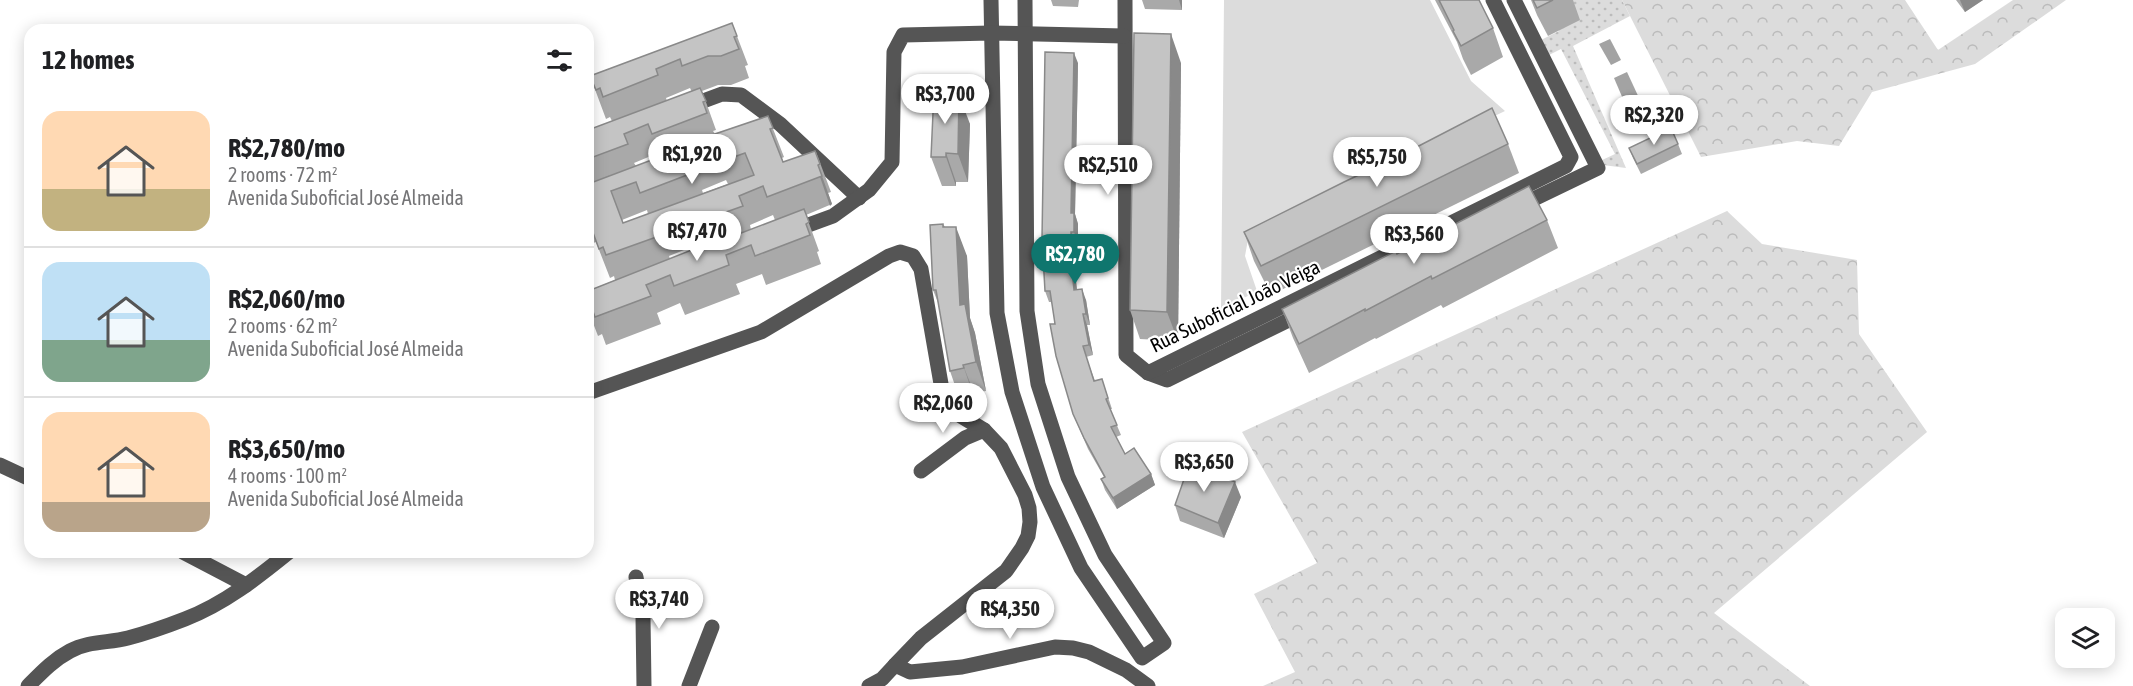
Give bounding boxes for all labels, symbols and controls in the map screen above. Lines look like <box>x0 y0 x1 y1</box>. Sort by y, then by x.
icon: filters <box>543 44 576 77</box>
text: 12 homes <box>42 45 135 75</box>
pin: R$3,700 <box>890 74 1000 125</box>
text: R$3,700 <box>915 82 975 105</box>
pin: R$2,320 <box>1599 95 1709 146</box>
text: R$2,320 <box>1624 103 1684 126</box>
text: R$2,780/mo <box>228 133 345 163</box>
pin: R$1,920 <box>637 134 747 185</box>
icon: home <box>90 135 162 207</box>
pin: R$5,750 <box>1322 137 1432 188</box>
text: R$1,920 <box>662 142 722 165</box>
pin: R$2,510 <box>1053 145 1163 196</box>
text: R$5,750 <box>1347 145 1407 168</box>
text: R$2,510 <box>1078 153 1138 176</box>
text: 2 rooms · 72 m² <box>228 163 338 186</box>
text: Avenida Suboficial José Almeida <box>228 186 464 209</box>
pin: R$7,470 <box>642 211 752 262</box>
pin: R$3,560 <box>1359 214 1469 265</box>
text: R$7,470 <box>667 219 727 242</box>
text: R$3,560 <box>1384 222 1444 245</box>
pin: R$2,780 <box>1020 234 1130 285</box>
text: R$2,780 <box>1045 242 1105 265</box>
street label: Rua Suboficial João Veiga <box>1146 255 1323 357</box>
text: R$2,060/mo <box>228 284 345 314</box>
icon: home <box>90 286 162 358</box>
text: 2 rooms · 62 m² <box>228 314 338 337</box>
text: Avenida Suboficial José Almeida <box>228 337 464 360</box>
pin: R$2,060 <box>888 383 998 434</box>
text: R$2,060 <box>913 391 973 414</box>
text: R$3,650/mo <box>228 434 345 464</box>
icon: home <box>90 436 162 508</box>
pin: R$3,650 <box>1149 442 1259 493</box>
text: R$3,650 <box>1174 450 1234 473</box>
text: 4 rooms · 100 m² <box>228 464 347 487</box>
text: Avenida Suboficial José Almeida <box>228 487 464 510</box>
pin: R$3,740 <box>604 579 714 630</box>
text: R$3,740 <box>629 587 689 610</box>
pin: R$4,350 <box>955 589 1065 640</box>
text: R$4,350 <box>980 597 1040 620</box>
map controls <box>2055 608 2115 668</box>
button: layers <box>2055 608 2115 668</box>

